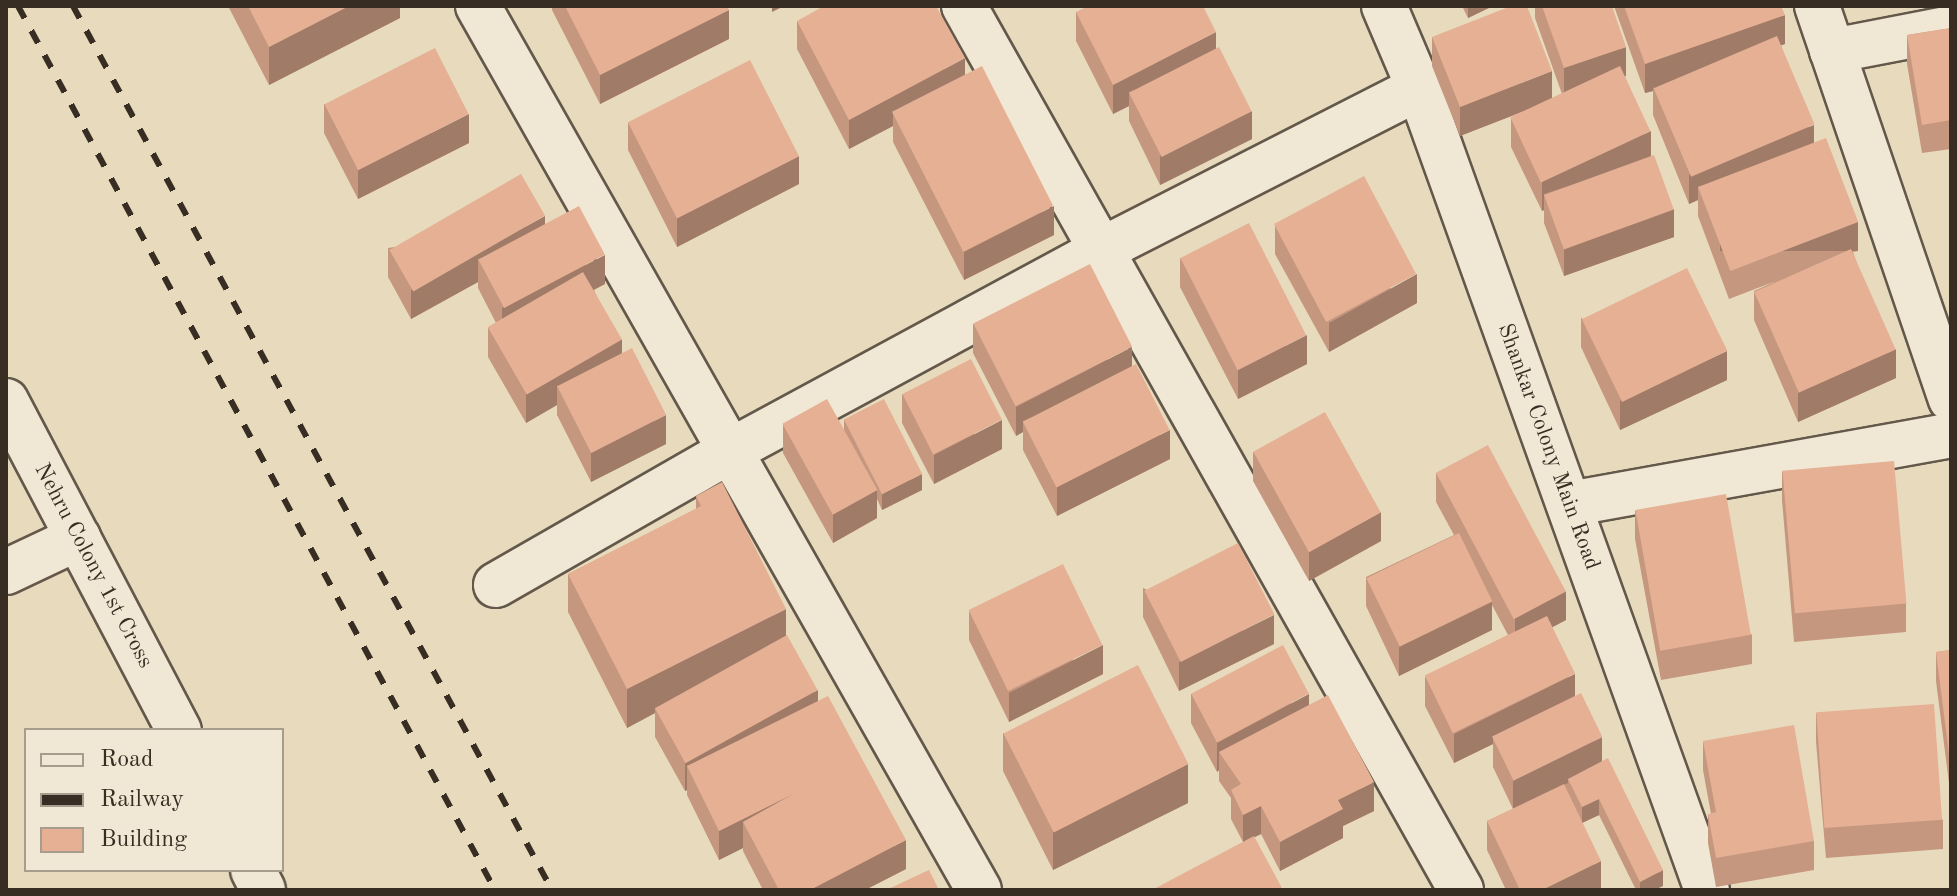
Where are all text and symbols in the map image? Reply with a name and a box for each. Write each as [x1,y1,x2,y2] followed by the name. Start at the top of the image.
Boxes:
[1491,320,1605,574] street label: Shankar Colony Main Road
[28,459,158,673] street label: Nehru Colony 1st Cross
[24,728,284,872] legend
[100,748,153,772] text: Road
[100,788,184,812] text: Railway
[100,828,187,852] text: Building

